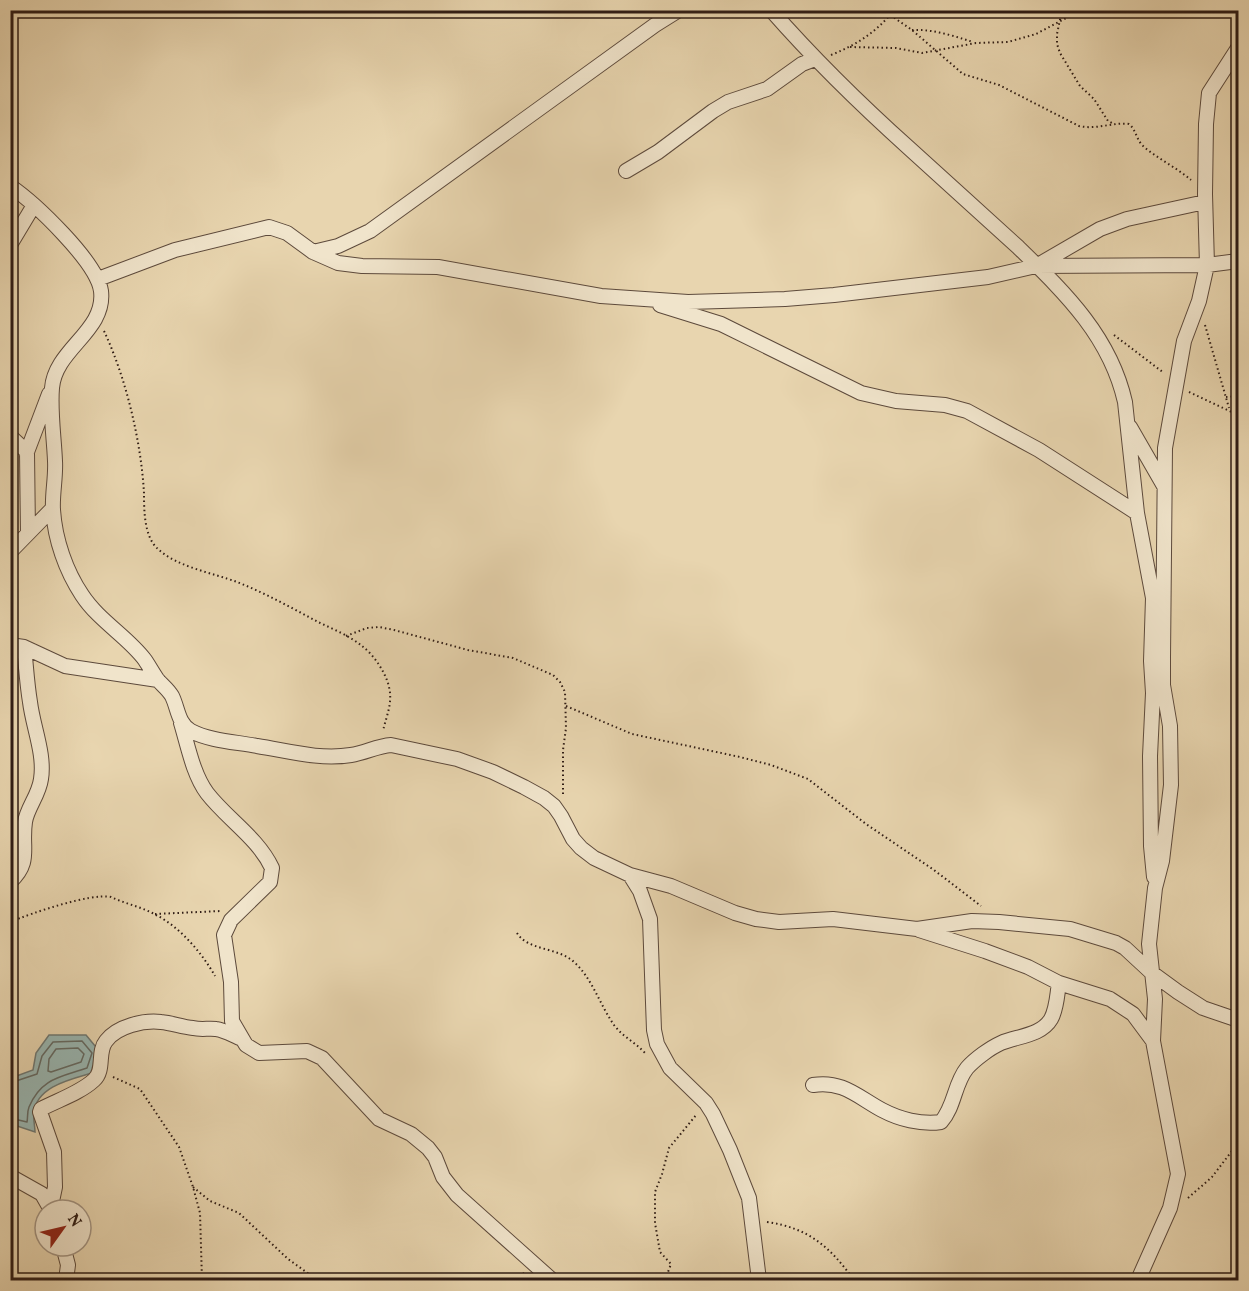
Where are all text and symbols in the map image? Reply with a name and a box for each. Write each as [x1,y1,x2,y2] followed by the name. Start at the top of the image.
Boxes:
[33,1198,93,1258] north arrow
[61,1210,86,1232] text: N

